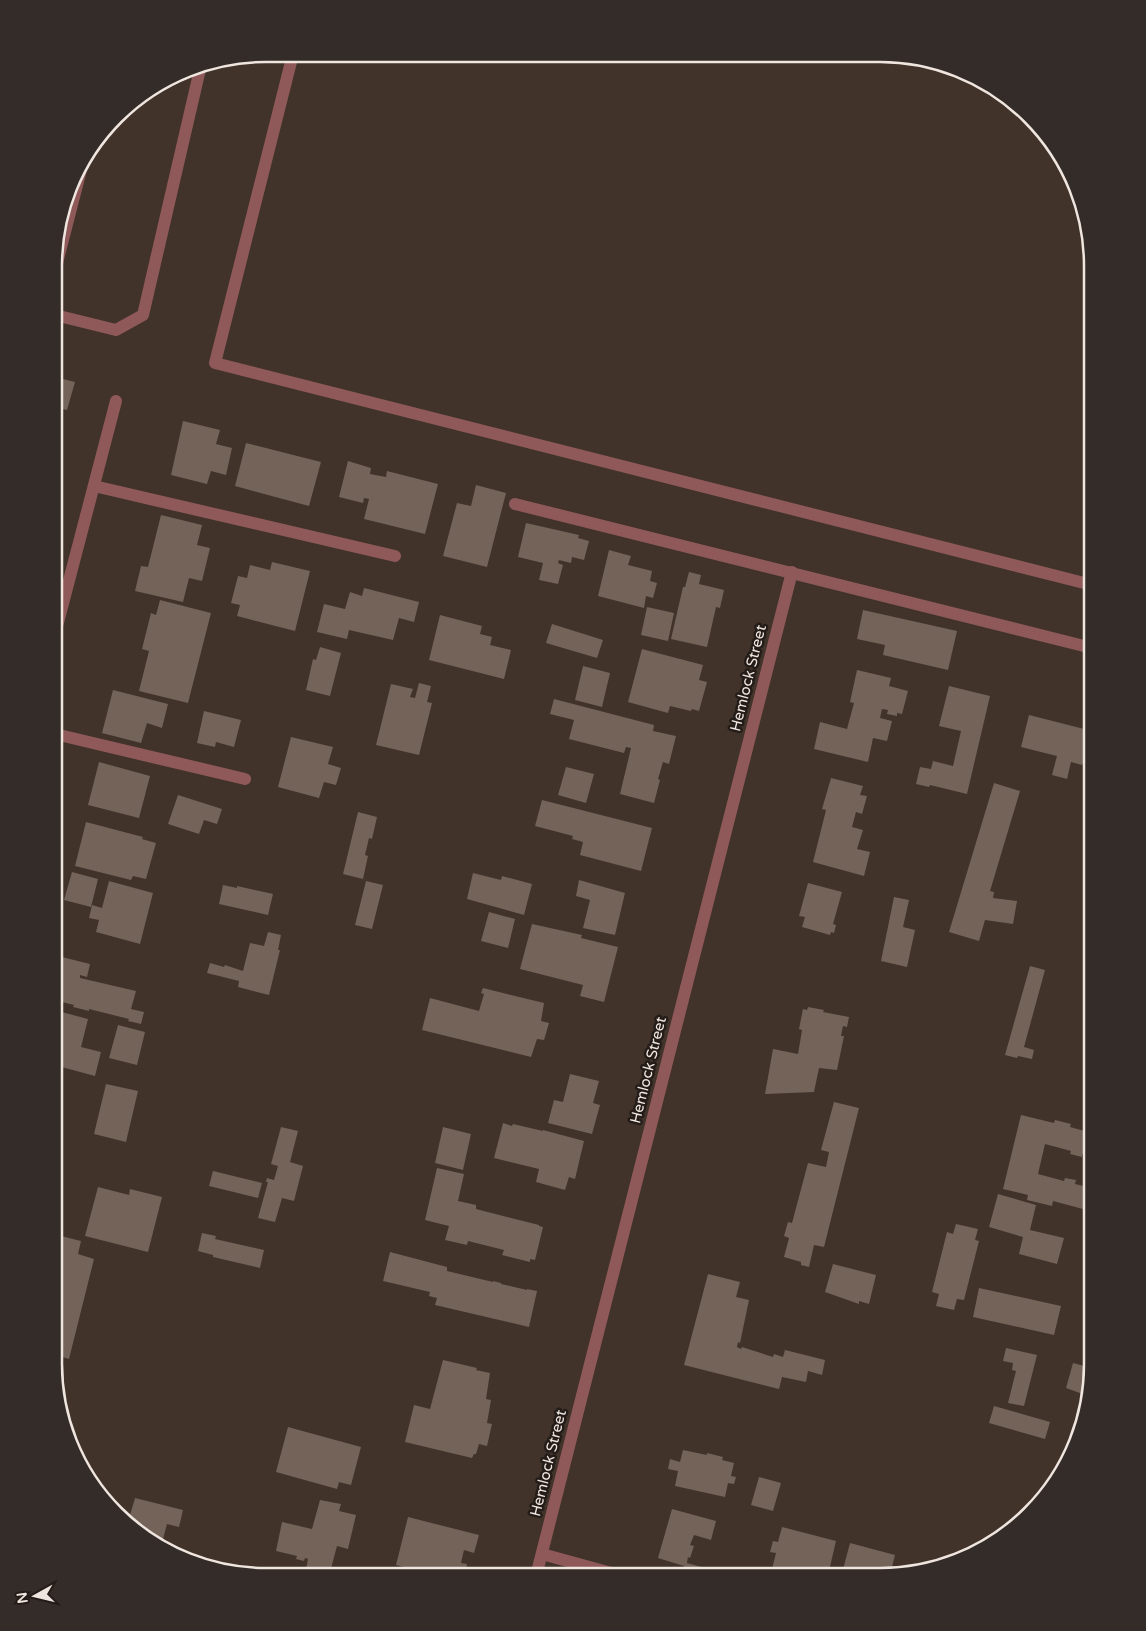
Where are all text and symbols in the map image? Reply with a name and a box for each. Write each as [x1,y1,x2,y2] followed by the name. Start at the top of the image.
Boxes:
[726,623,770,733] street label: Hemlock Street
[626,1015,670,1125] street label: Hemlock Street
[526,1408,570,1518] street label: Hemlock Street
[10,1571,60,1621] north arrow
[13,1591,32,1604] text: N

